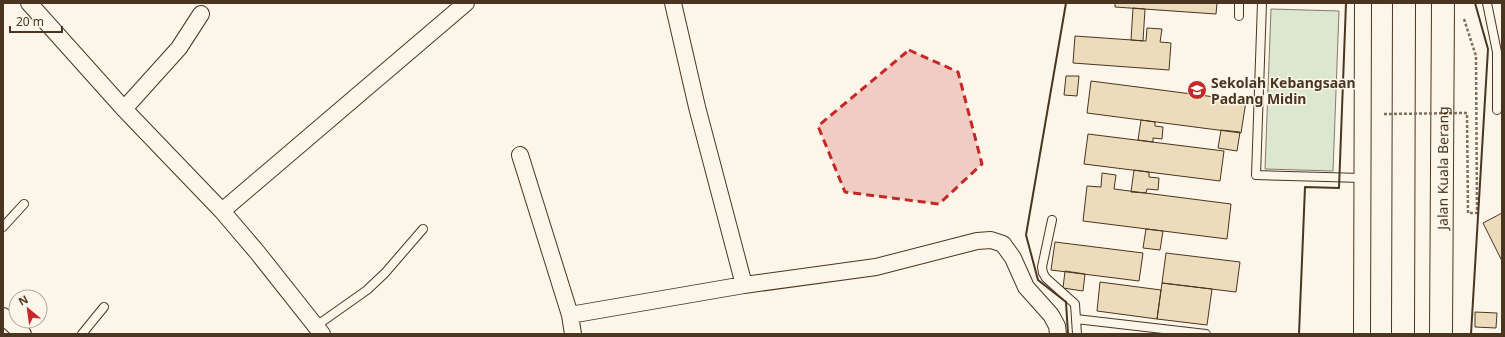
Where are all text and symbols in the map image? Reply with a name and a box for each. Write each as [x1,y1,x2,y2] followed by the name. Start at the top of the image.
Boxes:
[10,8,62,34] scale bar
[16,13,44,30] text: 20 m
[1211,73,1356,108] place label: Sekolah Kebangsaan Padang Midin
[1186,79,1208,101] school or university icon: Sekolah Kebangsaan Padang Midin
[1432,106,1452,232] street label: Jalan Kuala Berang
[8,289,48,329] north arrow
[15,291,30,309] text: N

